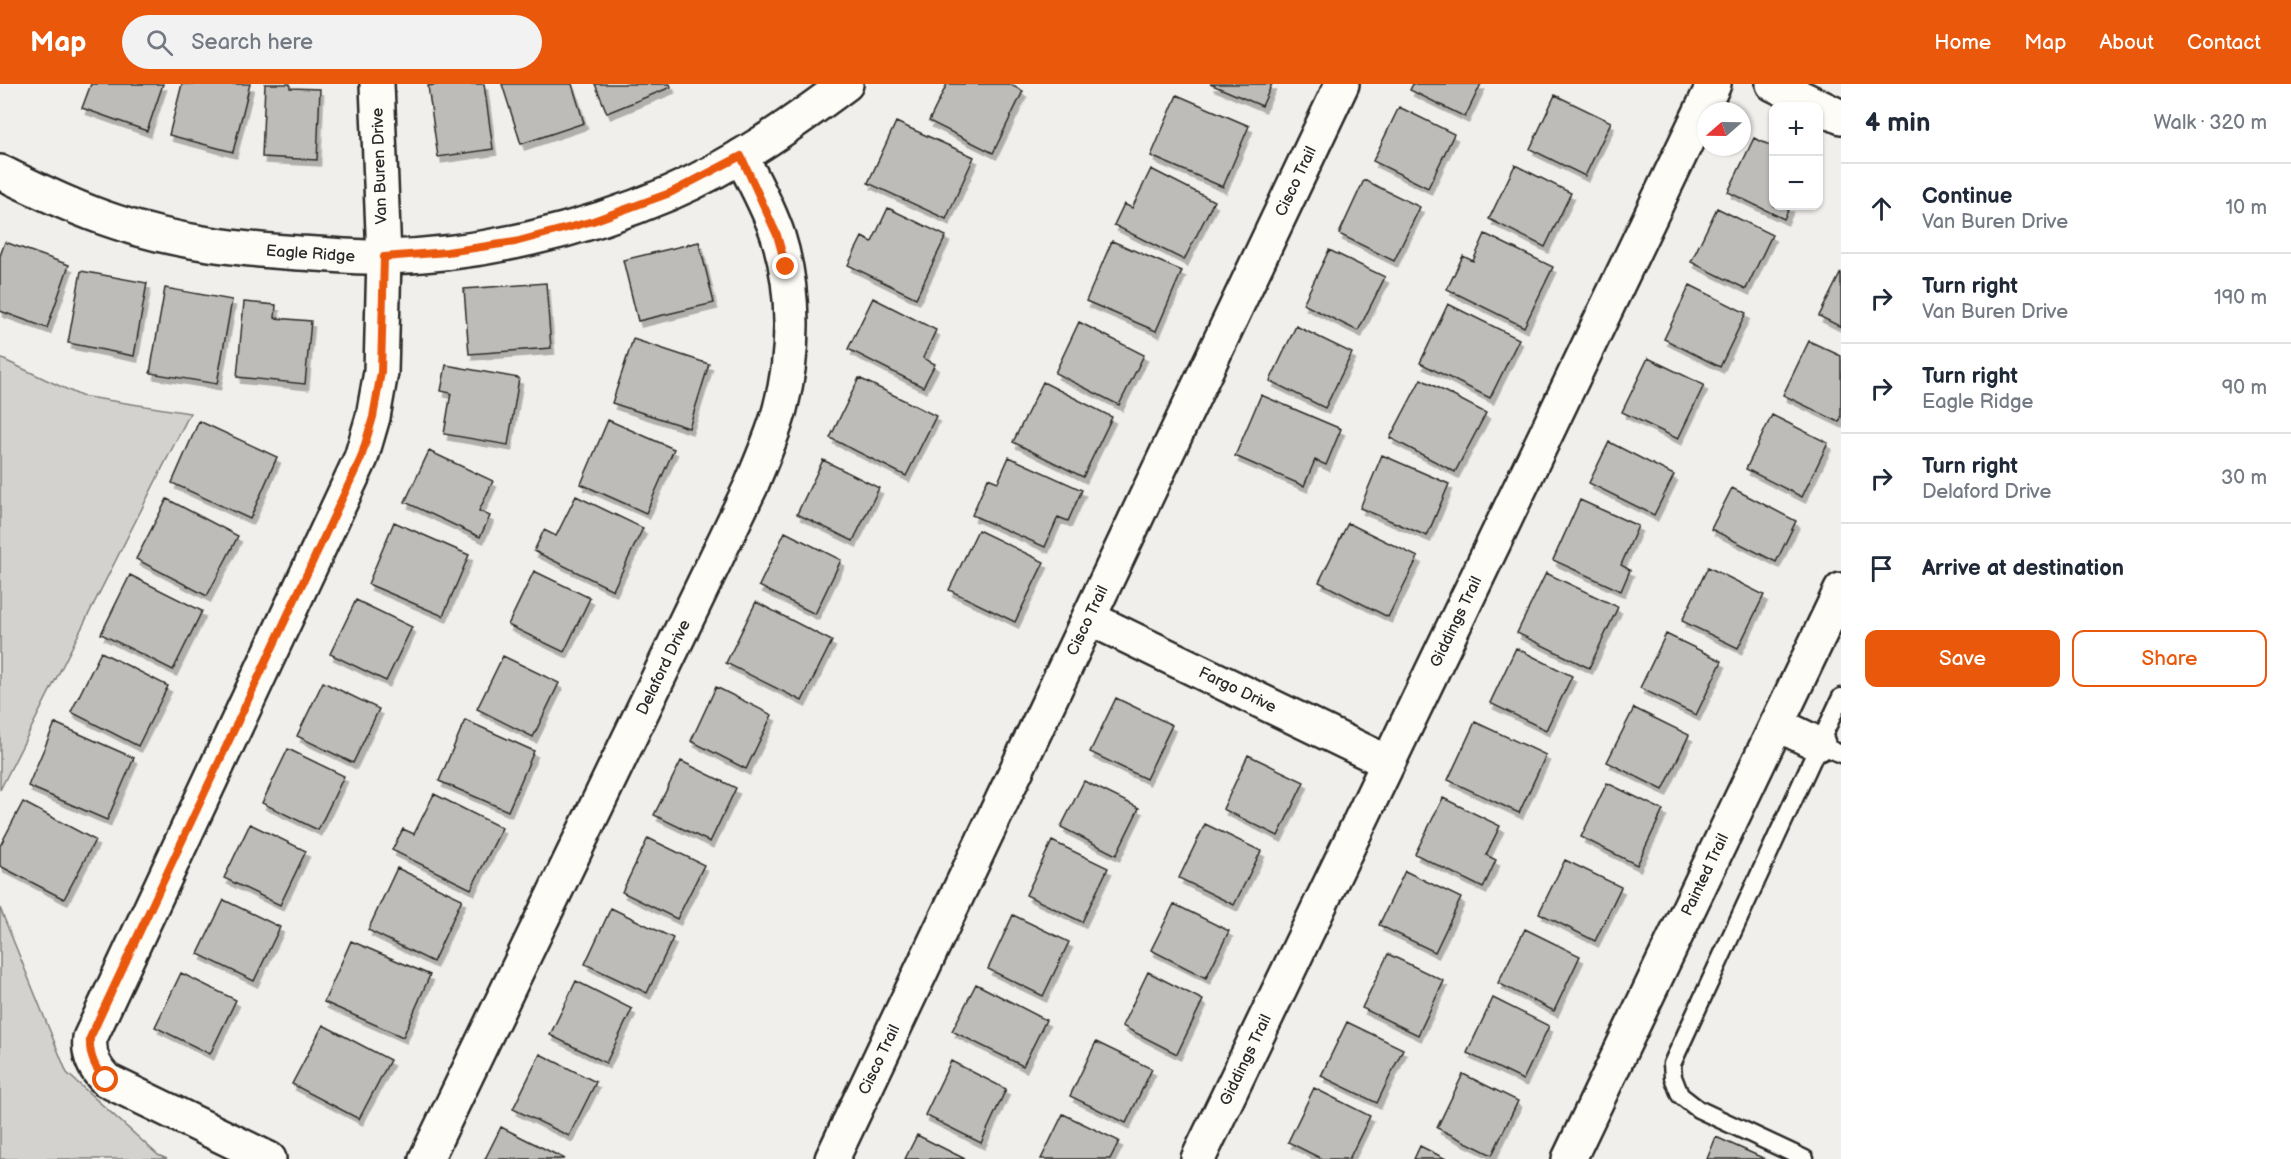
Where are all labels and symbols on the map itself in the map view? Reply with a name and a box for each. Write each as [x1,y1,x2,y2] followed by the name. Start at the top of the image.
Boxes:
[1697,102,1751,156] north arrow
[368,107,392,225] street label: Van Buren Drive
[1271,143,1320,219] street label: Cisco Trail
[265,241,356,266] street label: Eagle Ridge
[772,253,798,279] route end
[1426,573,1486,670] street label: Giddings Trail
[1063,582,1112,659] street label: Cisco Trail
[632,616,695,718] street label: Delaford Drive
[1196,663,1280,717] street label: Fargo Drive
[1677,831,1733,919] street label: Painted Trail
[1216,1011,1275,1108] street label: Giddings Trail
[854,1022,904,1098] street label: Cisco Trail
[92,1066,118,1092] route start

